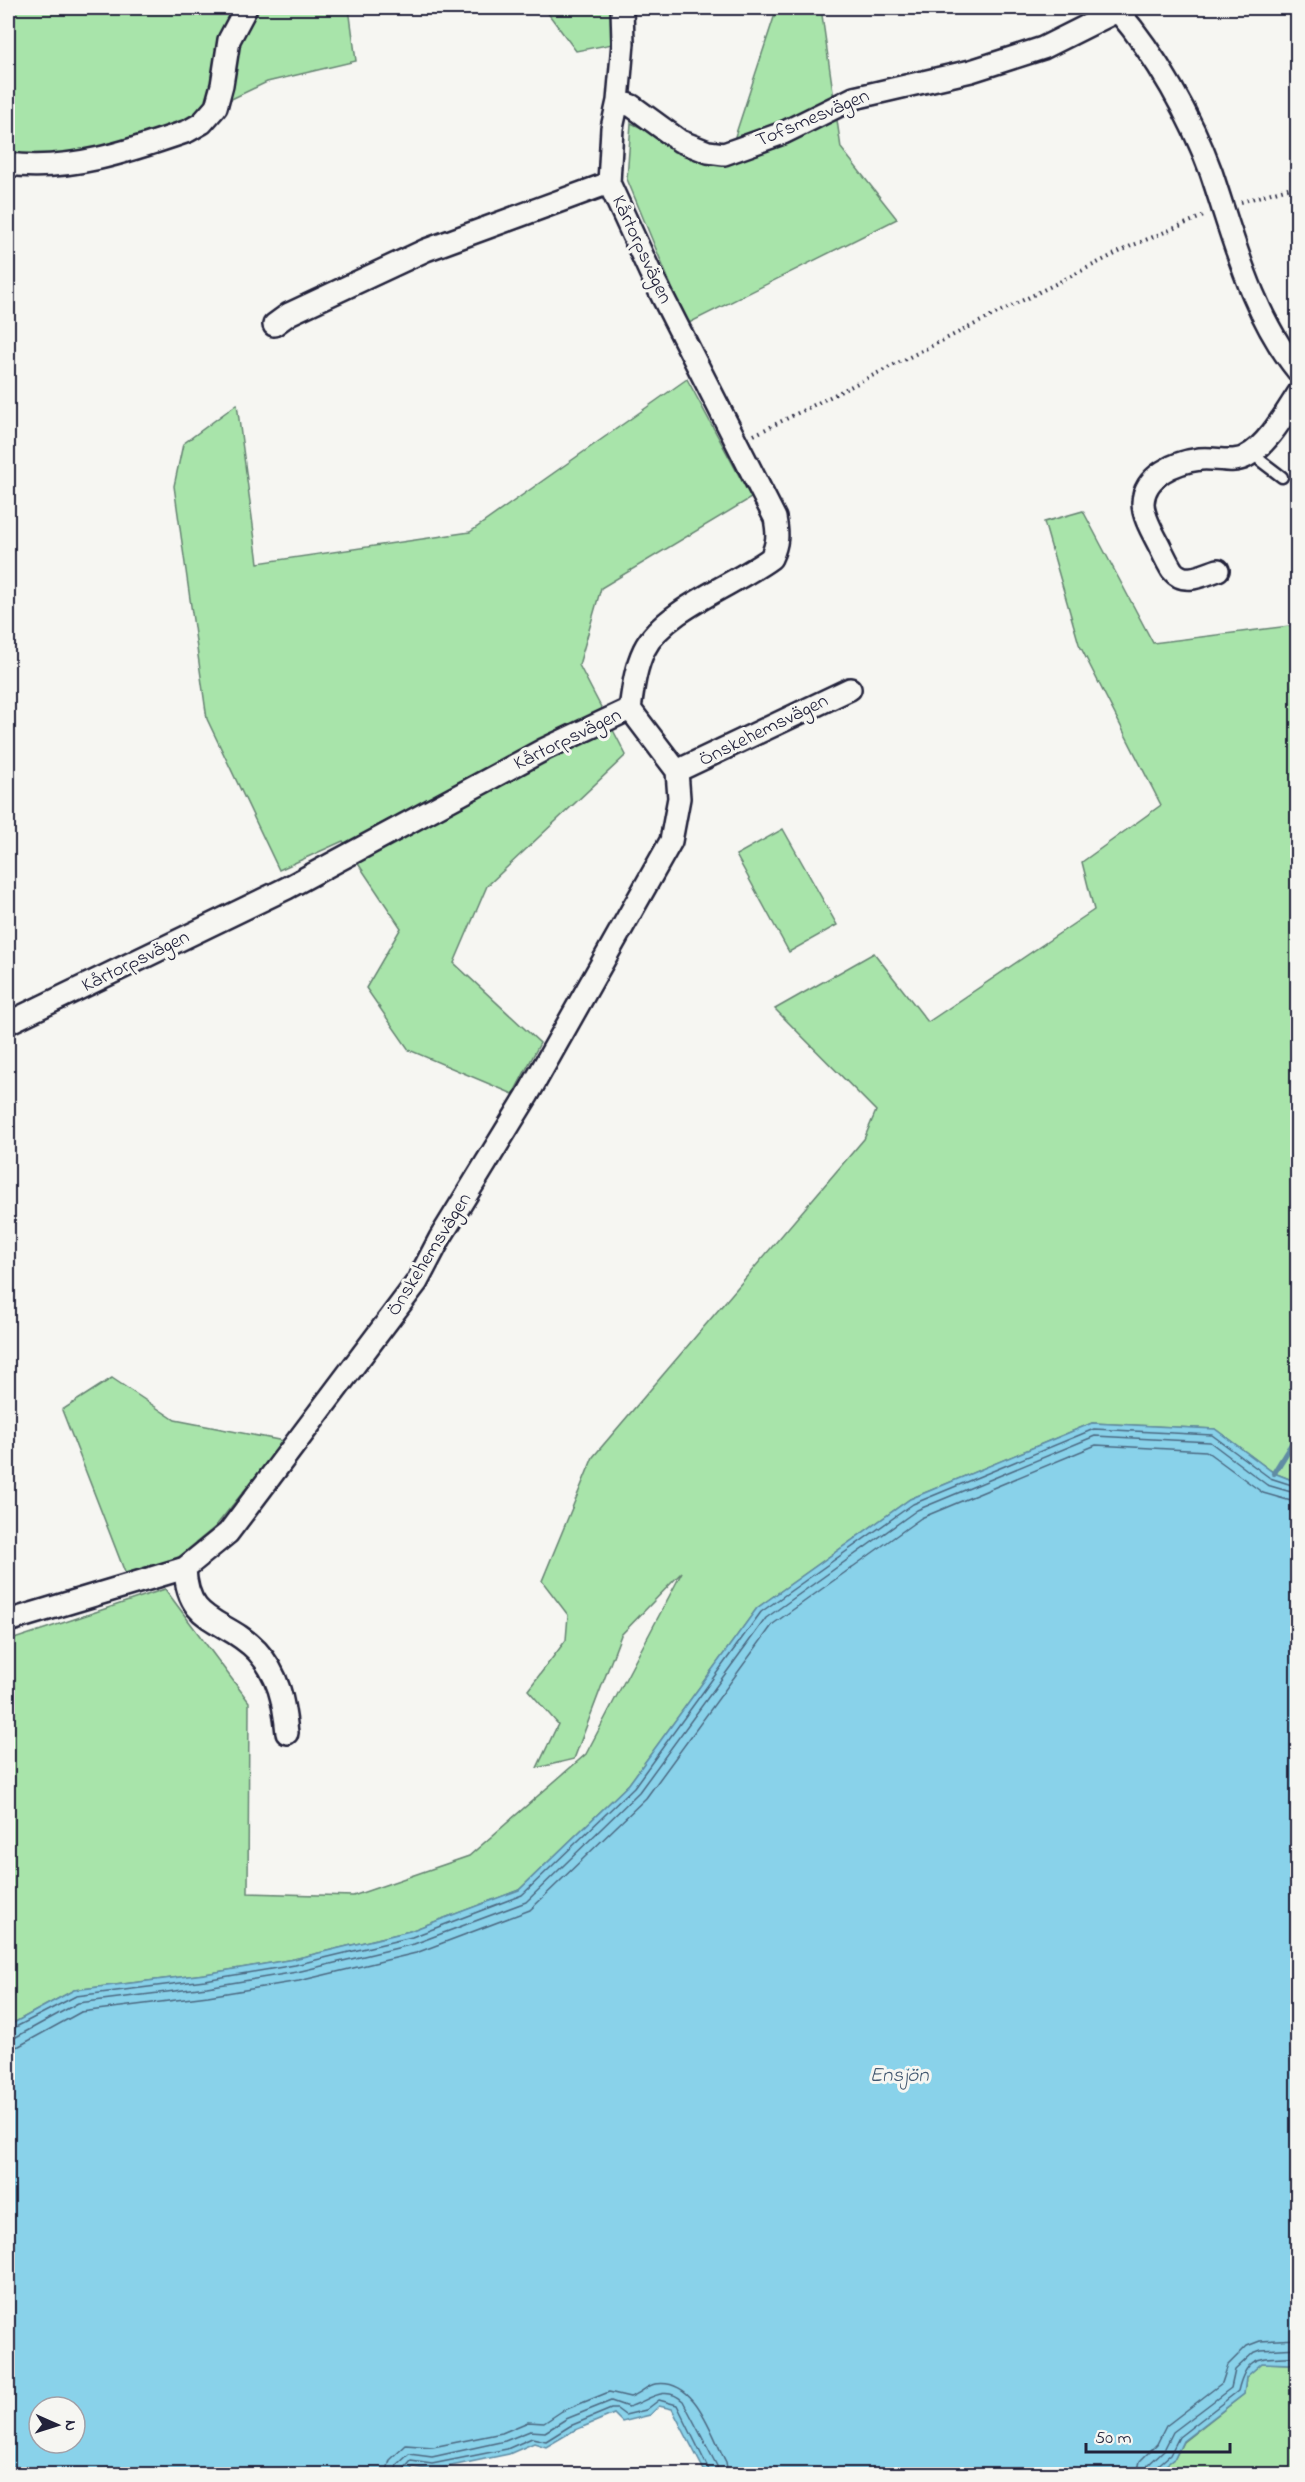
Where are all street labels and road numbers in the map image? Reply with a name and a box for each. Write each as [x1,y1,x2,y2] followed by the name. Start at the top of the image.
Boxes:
[752,82,875,157] street label: Tofsmesvägen
[602,191,679,310] street label: Kårtorpsvägen
[694,687,834,776] street label: Önskehemsvägen
[509,701,627,780] street label: Kårtorpsvägen
[77,923,195,1002] street label: Kårtorpsvägen
[380,1188,481,1323] street label: Önskehemsvägen

